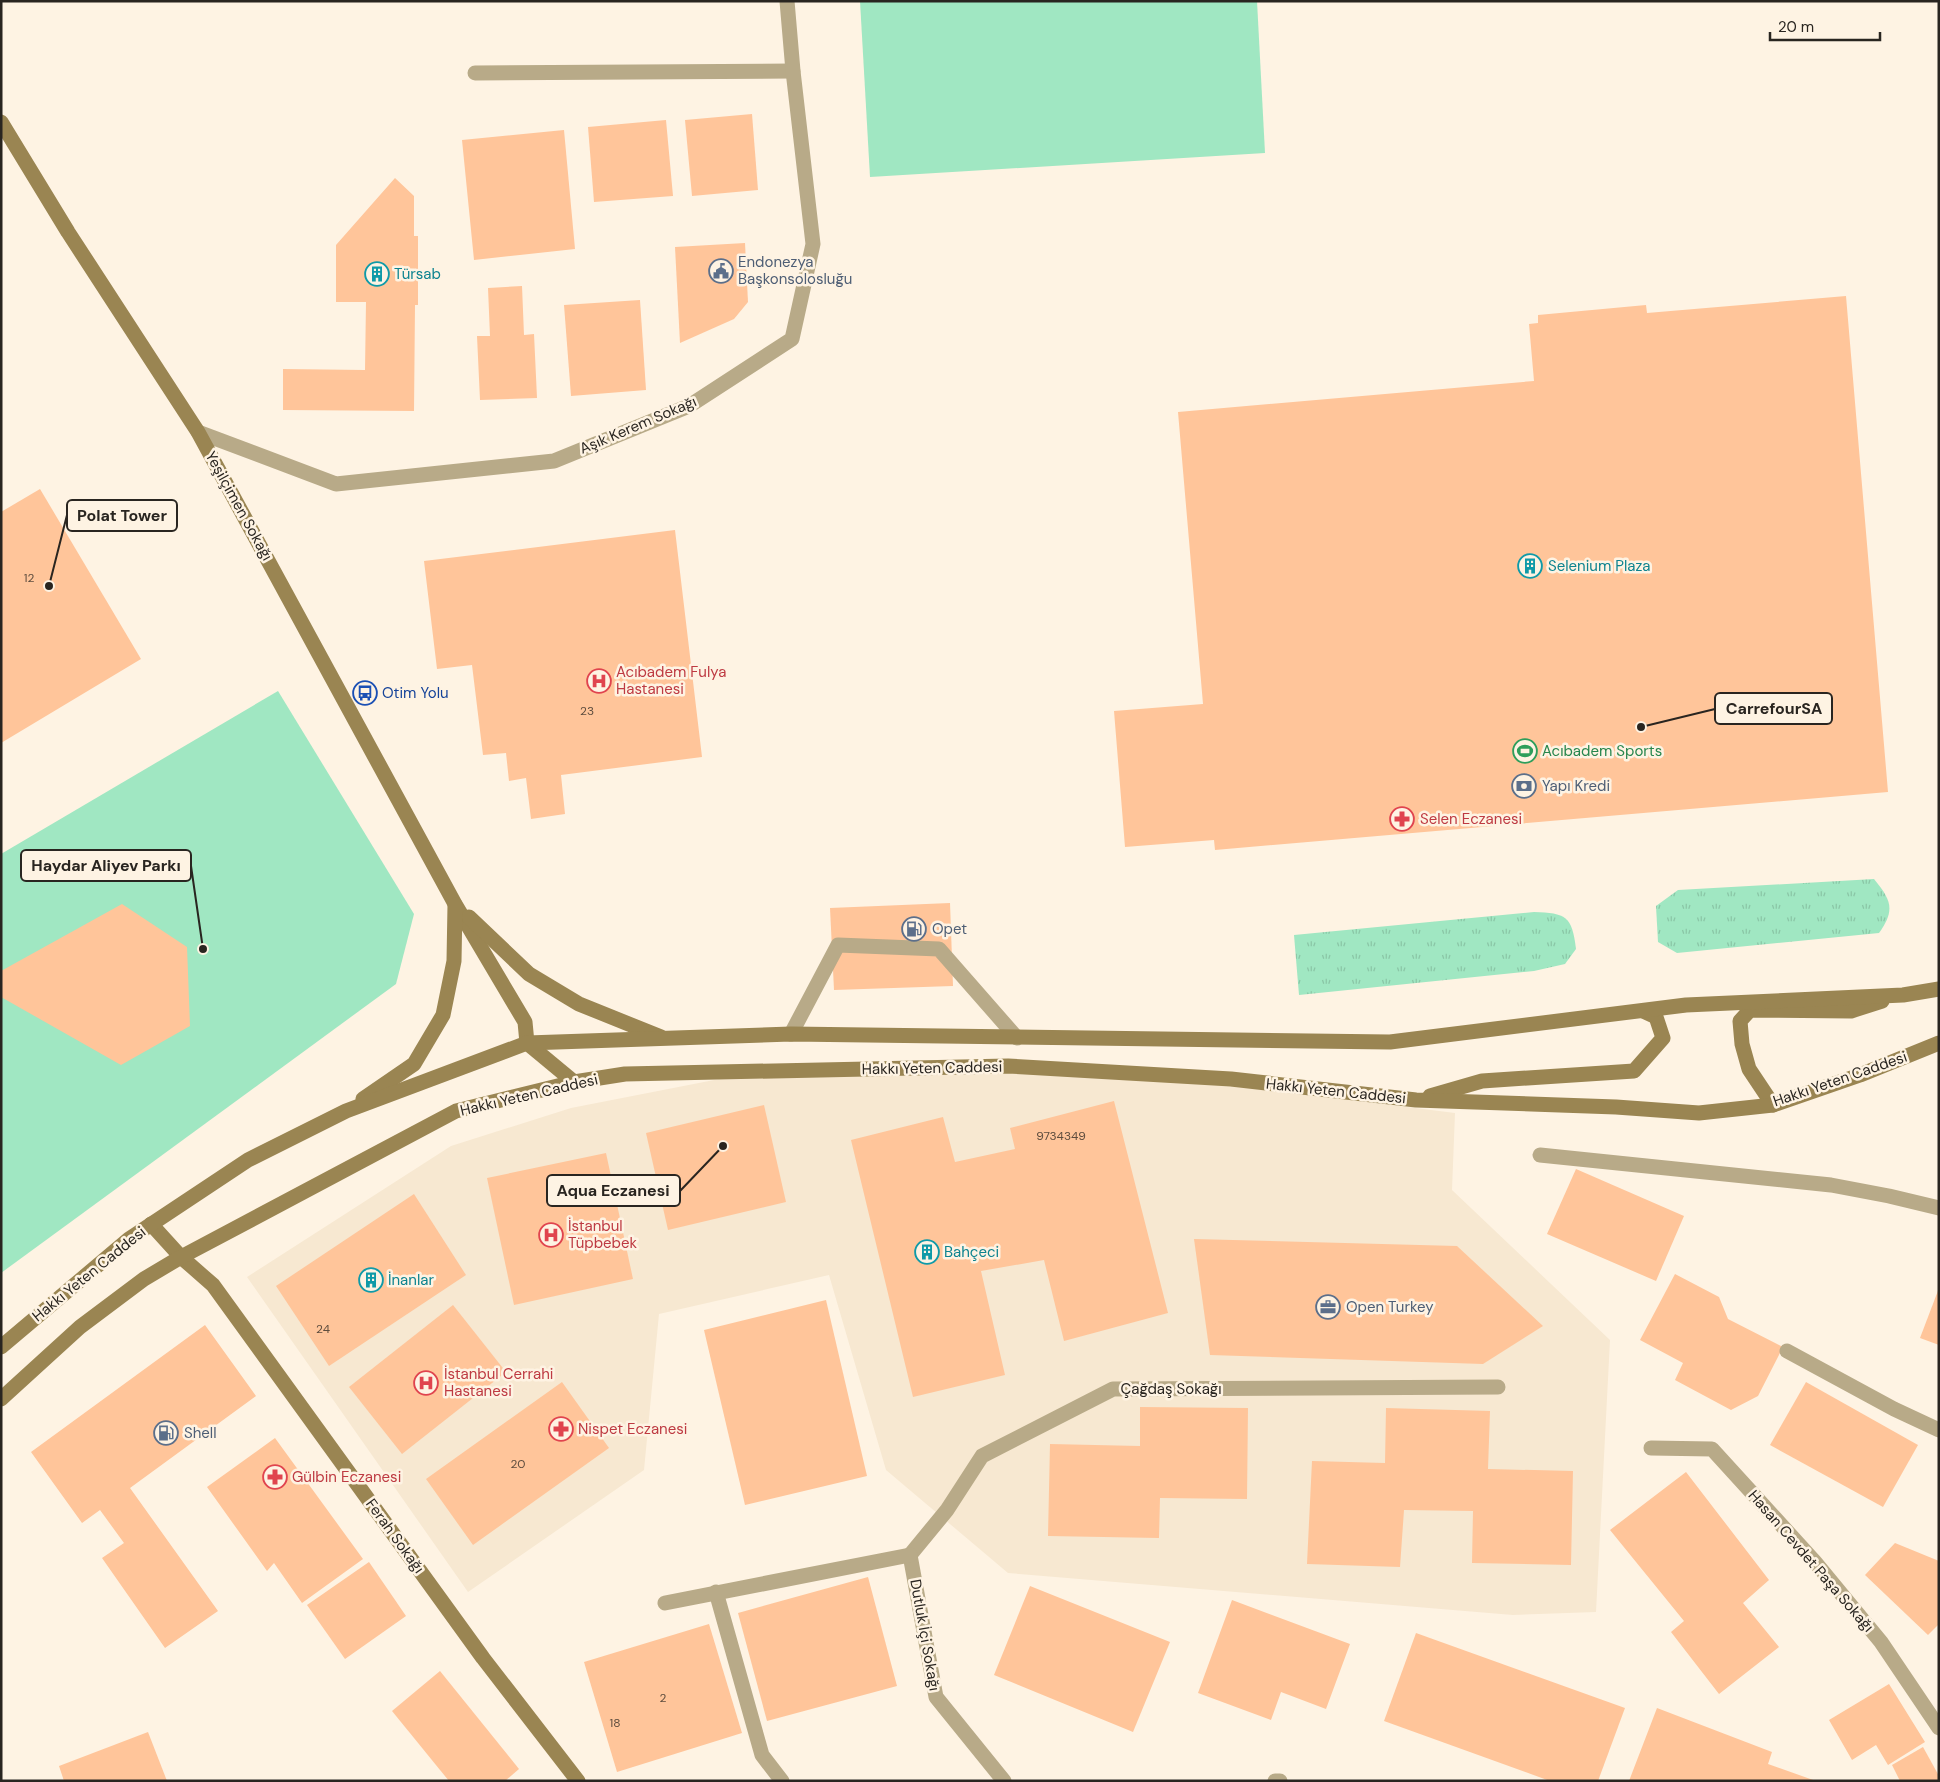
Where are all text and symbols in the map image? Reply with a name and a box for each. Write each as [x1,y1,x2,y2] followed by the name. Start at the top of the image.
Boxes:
[1770,10,1880,42] scale bar
[1778,17,1814,37] text: 20 m
[738,252,852,289] place label: Endonezya Başkonsolosluğu
[708,258,734,284] public building icon: Endonezya Başkonsolosluğu
[364,261,390,287] building icon: Türsab
[394,264,441,284] place label: Türsab
[576,391,700,459] street label: Aşık Kerem Sokağı
[201,448,277,564] street label: Yeşilçimen Sokağı
[67,500,177,531] callout: Polat Tower
[77,505,167,526] text: Polat Tower
[1517,553,1543,579] building icon: Selenium Plaza
[1548,556,1650,576] place label: Selenium Plaza
[24,570,34,586] house number: 12
[616,662,726,699] place label: Acıbadem Fulya Hastanesi
[586,668,612,694] hospital icon: Acıbadem Fulya Hastanesi
[352,680,378,706] bus stop icon: Otim Yolu
[382,683,449,703] place label: Otim Yolu
[1715,693,1832,724] callout: CarrefourSA
[1726,698,1822,719] text: CarrefourSA
[580,703,594,719] house number: 23
[1512,738,1538,764] sports icon: Acıbadem Sports
[1542,741,1662,761] place label: Acıbadem Sports
[1511,773,1537,799] bank icon: Yapı Kredi
[1542,776,1610,796] place label: Yapı Kredi
[1389,806,1415,832] pharmacy icon: Selen Eczanesi
[1420,809,1522,829] place label: Selen Eczanesi
[21,850,191,881] callout: Haydar Aliyev Parkı
[31,855,181,876] text: Haydar Aliyev Parkı
[901,916,927,942] fuel station icon: Opet
[932,919,967,939] place label: Opet
[1770,1047,1910,1111] street label: Hakkı Yeten Caddesi
[862,1057,1002,1079] street label: Hakkı Yeten Caddesi
[458,1069,600,1121] street label: Hakkı Yeten Caddesi
[1265,1074,1407,1108] street label: Hakkı Yeten Caddesi
[1036,1128,1086,1144] house number: 9734349
[547,1175,680,1206] callout: Aqua Eczanesi
[556,1180,670,1201] text: Aqua Eczanesi
[568,1216,637,1253] place label: İstanbul Tüpbebek
[28,1222,150,1326] street label: Hakkı Yeten Caddesi
[538,1222,564,1248] hospital icon: İstanbul Tüpbebek
[914,1239,940,1265] building icon: Bahçeci
[944,1242,999,1262] place label: Bahçeci
[358,1267,384,1293] building icon: İnanlar
[388,1270,434,1290] place label: İnanlar
[1315,1294,1341,1320] office icon: Open Turkey
[1346,1297,1434,1317] place label: Open Turkey
[316,1321,330,1337] house number: 24
[444,1364,553,1401] place label: İstanbul Cerrahi Hastanesi
[413,1370,439,1396] hospital icon: İstanbul Cerrahi Hastanesi
[1120,1379,1222,1399] street label: Çağdaş Sokağı
[548,1416,574,1442] pharmacy icon: Nispet Eczanesi
[578,1419,687,1439] place label: Nispet Eczanesi
[153,1420,179,1446] fuel station icon: Shell
[184,1423,217,1443] place label: Shell
[510,1456,526,1472] house number: 20
[262,1464,288,1490] pharmacy icon: Gülbin Eczanesi
[292,1467,401,1487] place label: Gülbin Eczanesi
[1744,1486,1878,1636] street label: Hasan Cevdet Paşa Sokağı
[361,1495,429,1577] street label: Ferah Sokağı
[905,1578,945,1692] street label: Dutluk İçi Sokağı
[660,1690,667,1706] house number: 2
[609,1715,621,1731] house number: 18

